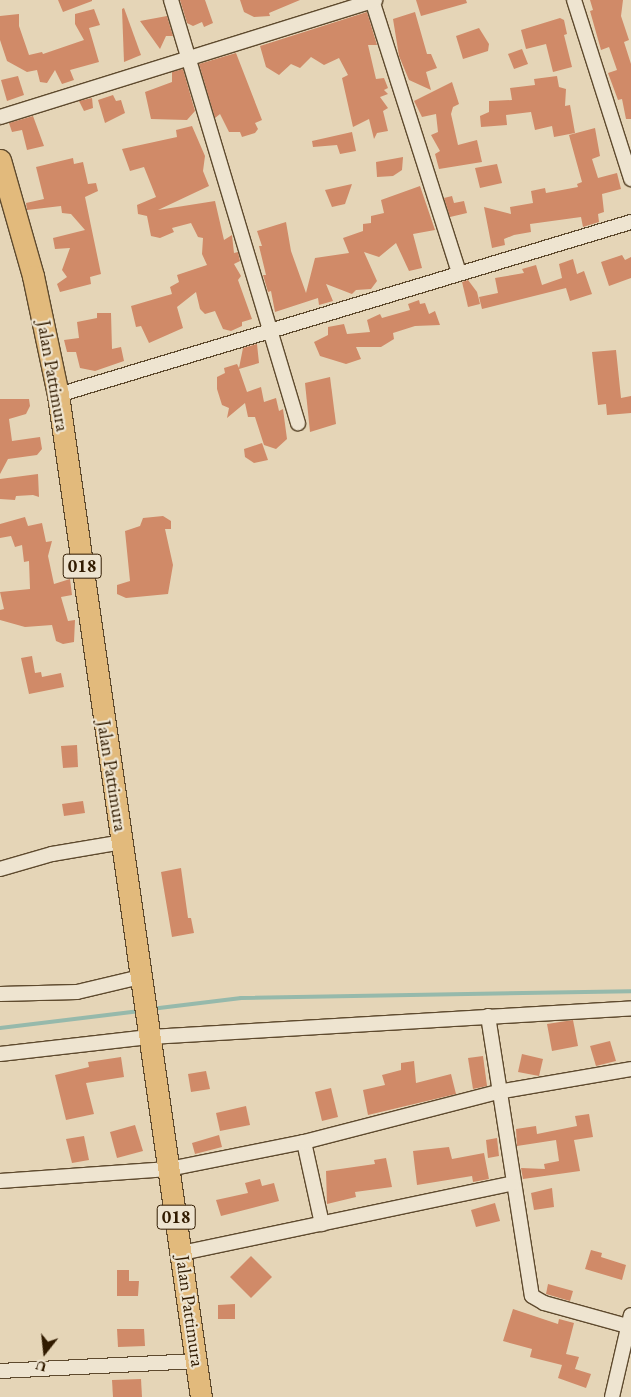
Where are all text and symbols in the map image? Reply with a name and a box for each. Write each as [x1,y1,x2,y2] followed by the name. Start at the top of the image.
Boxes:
[32,319,74,433] street label: Jalan Pattimura
[62,550,102,582] road number: 018
[92,719,132,833] street label: Jalan Pattimura
[156,1202,196,1232] road number: 018
[171,1254,209,1368] street label: Jalan Pattimura
[20,1327,70,1377] north arrow
[33,1356,48,1377] text: U

